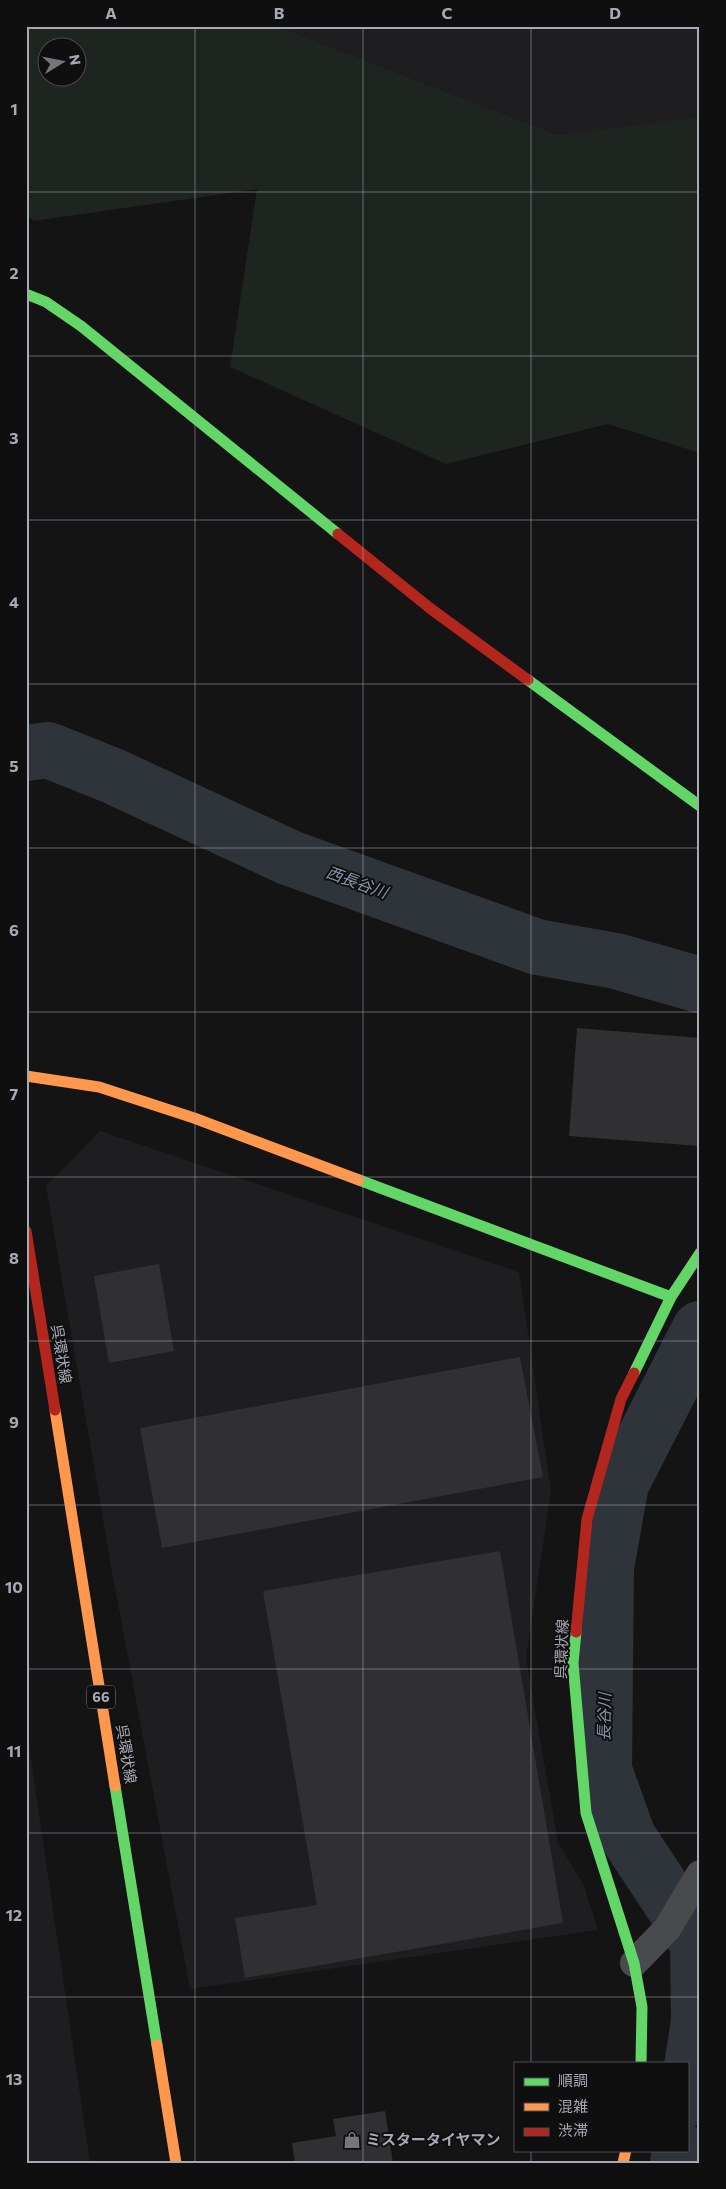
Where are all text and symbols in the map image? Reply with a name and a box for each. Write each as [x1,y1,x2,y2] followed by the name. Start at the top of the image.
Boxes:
[105,3,117,22] text: A
[274,3,285,22] text: B
[442,3,453,22] text: C
[609,3,621,22] text: D
[38,38,88,88] north arrow
[66,53,85,66] text: N
[10,99,18,118] text: 1
[9,263,19,282] text: 2
[9,428,19,447] text: 3
[9,592,19,611] text: 4
[9,756,19,775] text: 5
[324,862,392,902] water label: 西長谷川
[9,920,19,939] text: 6
[10,1084,19,1103] text: 7
[9,1248,19,1267] text: 8
[48,1323,76,1385] street label: 呉環状線
[9,1412,19,1431] text: 9
[5,1577,23,1596] text: 10
[551,1619,571,1679] street label: 呉環状線
[87,1685,115,1708] road number: 66
[594,1691,613,1741] water label: 長谷川
[113,1723,141,1785] street label: 呉環状線
[7,1741,21,1760] text: 11
[6,1905,22,1924] text: 12
[514,2062,688,2152] legend
[6,2069,22,2088] text: 13
[558,2071,588,2089] text: 順調
[558,2097,588,2115] text: 混雑
[558,2121,588,2139] text: 渋滞
[342,2130,362,2150] shop icon: ミスタータイヤマン
[366,2130,501,2148] place label: ミスタータイヤマン

